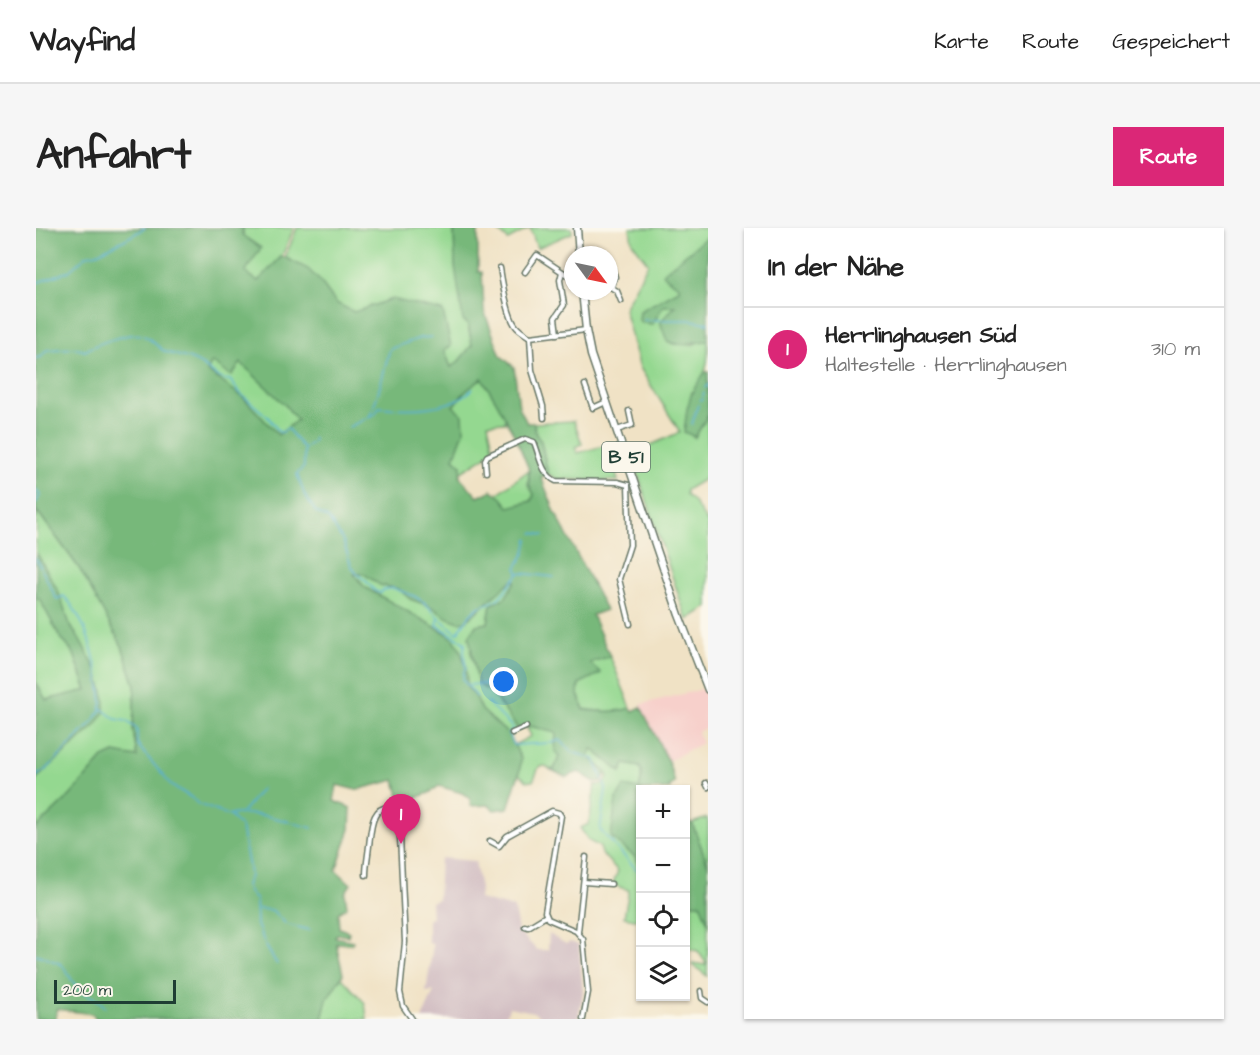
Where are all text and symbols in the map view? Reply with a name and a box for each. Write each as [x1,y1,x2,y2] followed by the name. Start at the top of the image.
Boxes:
[30,22,135,61] text: Wayfind
[934,27,989,56] text: Karte
[1022,27,1079,56] text: Route
[1112,27,1230,56] text: Gespeichert
[36,127,191,185] text: Anfahrt
[1113,127,1224,186] button: Route
[564,246,618,300] north arrow
[768,249,904,285] text: In der Nähe
[825,320,1016,351] text: Herrlinghausen Süd
[786,335,789,363] text: 1
[1151,335,1200,363] text: 310 m
[825,351,1067,379] text: Haltestelle · Herrlinghausen
[602,442,650,472] road number: B 51
[489,667,518,696] your location
[636,785,690,1001] map controls
[636,785,690,839] button: +
[382,794,421,844] pin: 1
[636,839,690,893] button: −
[636,893,690,947] button: locate
[636,947,690,1001] button: layers
[54,977,176,1004] scale bar
[63,979,111,1001] text: 200 m

